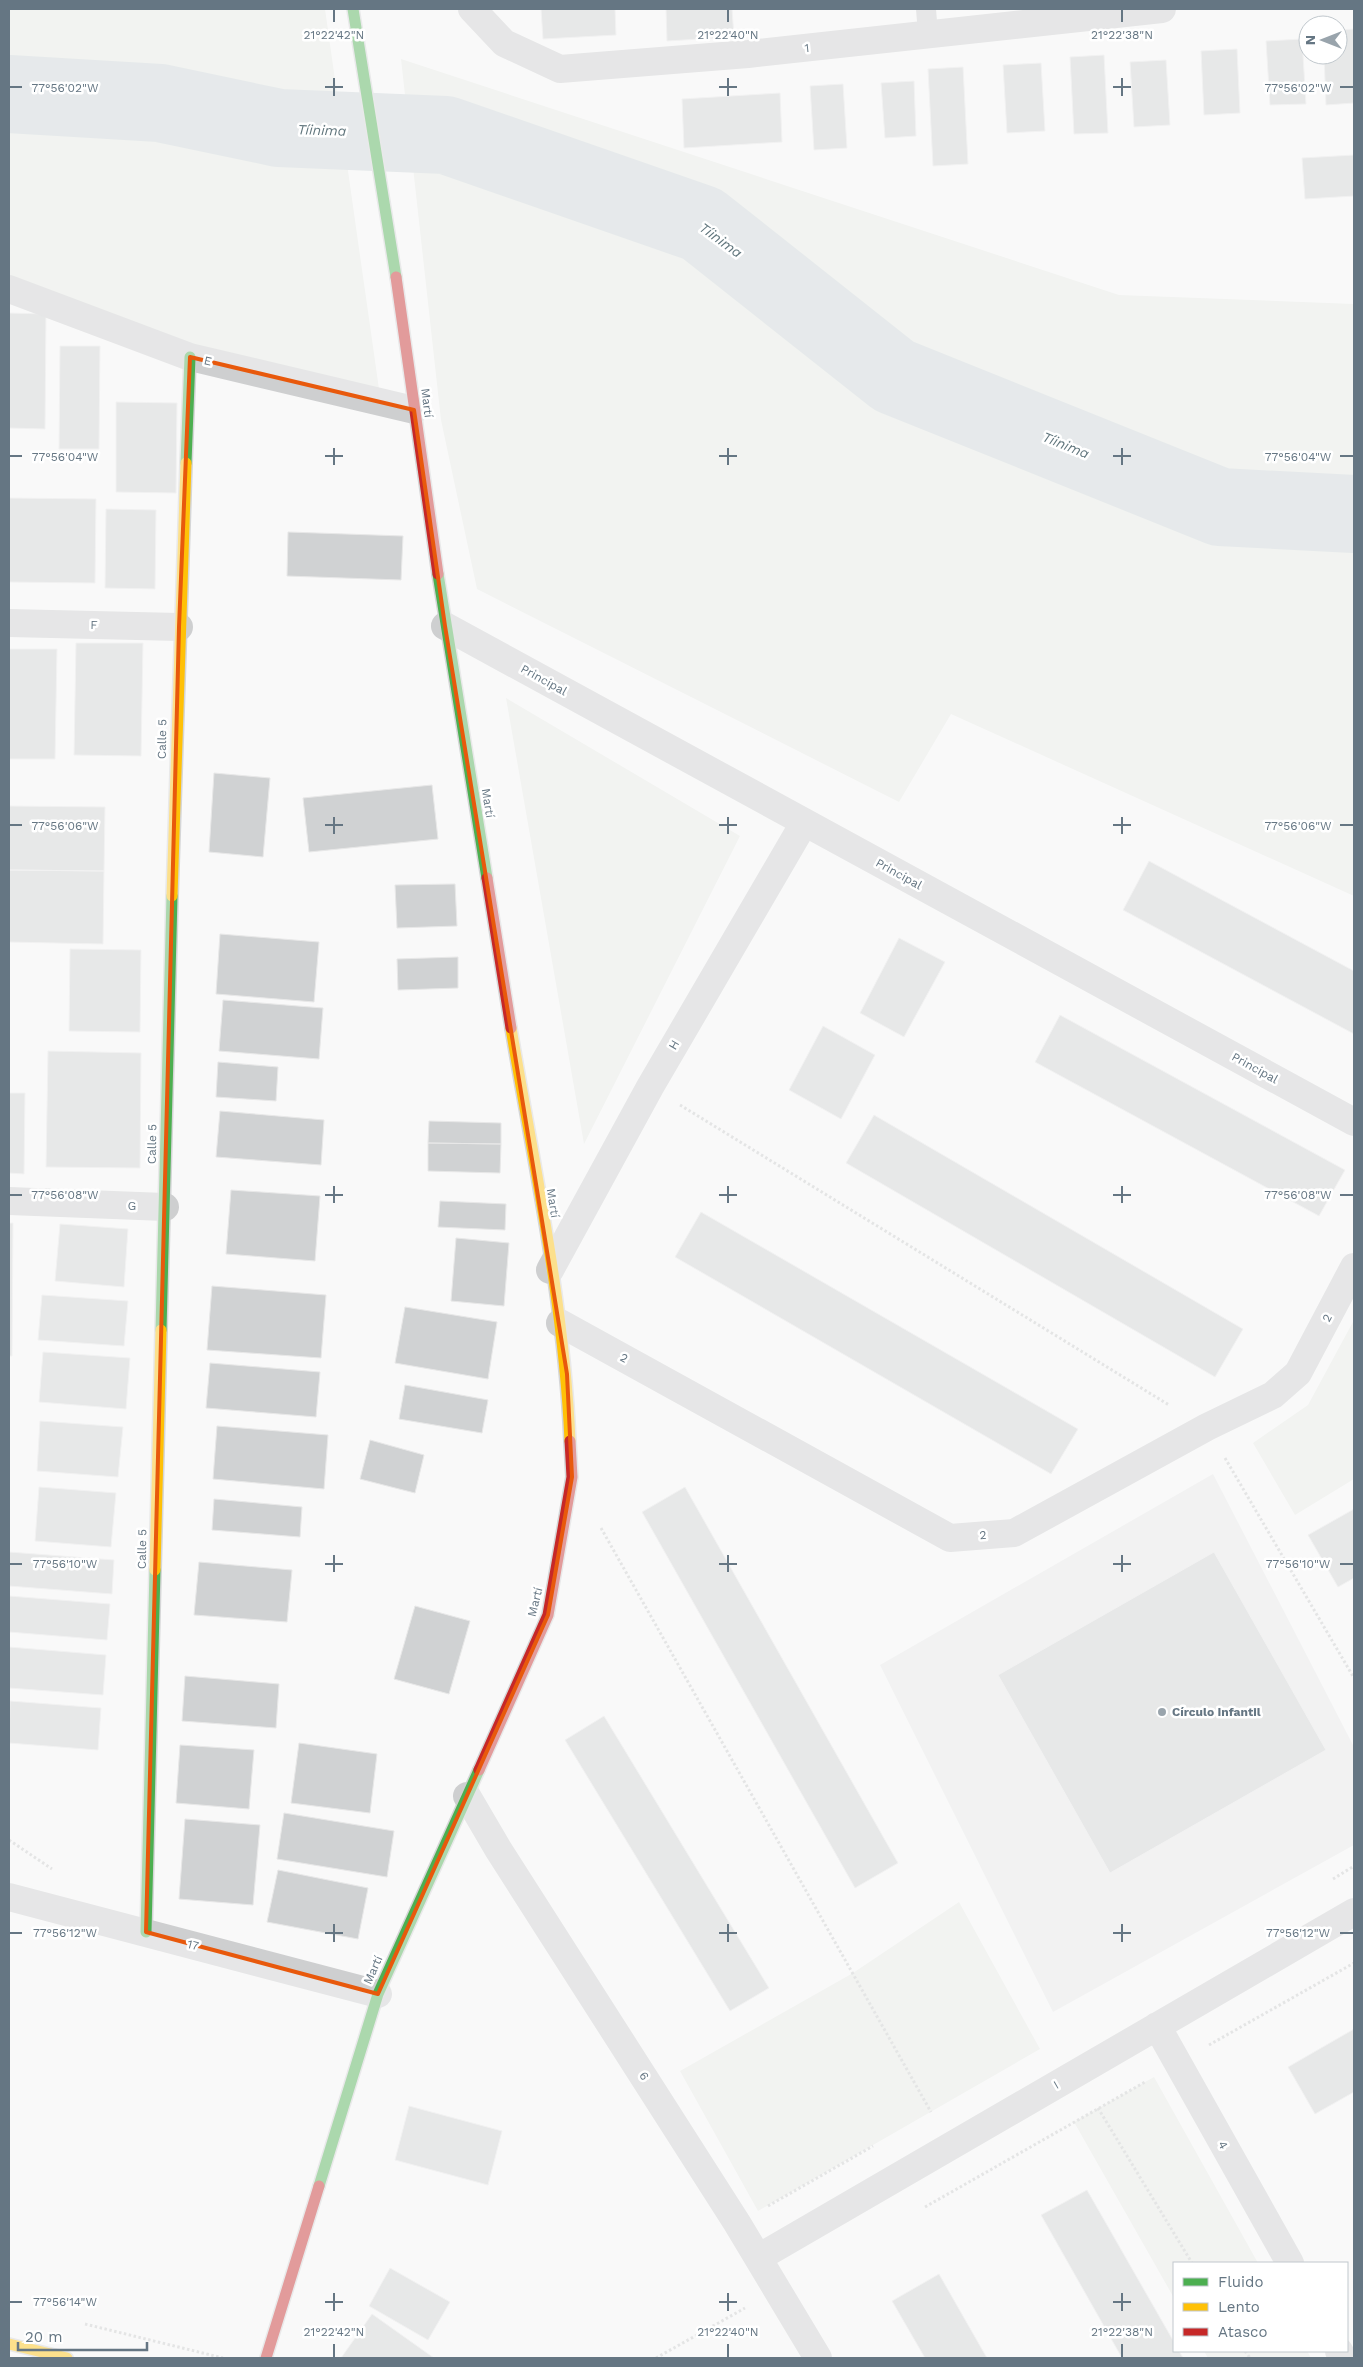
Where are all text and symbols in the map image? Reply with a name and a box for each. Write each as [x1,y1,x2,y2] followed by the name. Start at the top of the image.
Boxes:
[1298,15,1348,65] north arrow
[304,28,364,42] text: 21°22'42"N
[697,28,759,42] text: 21°22'40"N
[1091,28,1153,42] text: 21°22'38"N
[1302,35,1318,45] text: N
[804,41,810,55] street label: 1
[32,81,99,95] text: 77°56'02"W
[1265,81,1332,95] text: 77°56'02"W
[297,121,347,139] water label: Tíinima
[697,219,746,261] water label: Tíinima
[203,353,214,369] street label: E
[418,387,436,419] street label: Martí
[1040,428,1092,462] water label: Tíinima
[32,450,99,464] text: 77°56'04"W
[1265,450,1332,464] text: 77°56'04"W
[90,618,98,632] street label: F
[518,662,570,699] street label: Principal
[155,719,169,759] street label: Calle 5
[479,787,497,819] street label: Martí
[31,819,99,833] text: 77°56'06"W
[1264,819,1332,833] text: 77°56'06"W
[873,856,925,893] street label: Principal
[666,1038,682,1052] street label: H
[1229,1050,1281,1087] street label: Principal
[145,1124,159,1164] street label: Calle 5
[544,1187,562,1219] street label: Martí
[31,1188,99,1202] text: 77°56'08"W
[1264,1188,1332,1202] text: 77°56'08"W
[127,1199,137,1213] street label: G
[1319,1312,1335,1324] street label: 2
[618,1350,630,1366] street label: 2
[979,1528,987,1542] street label: 2
[135,1529,149,1569] street label: Calle 5
[33,1557,98,1571] text: 77°56'10"W
[1266,1557,1331,1571] text: 77°56'10"W
[525,1586,545,1618] street label: Martí
[1172,1705,1261,1719] place label: Círculo Infantil
[1156,1706,1168,1718] marker: Círculo Infantil
[33,1926,98,1940] text: 77°56'12"W
[1266,1926,1331,1940] text: 77°56'12"W
[186,1937,201,1953] street label: 17
[361,1954,385,1986] street label: Martí
[636,2069,652,2083] street label: 6
[1051,2078,1061,2092] street label: I
[1215,2138,1231,2152] street label: 4
[1173,2262,1348,2352] legend
[1218,2273,1263,2291] text: Fluido
[33,2295,97,2309] text: 77°56'14"W
[1218,2298,1260,2316] text: Lento
[18,2320,146,2352] scale bar
[1218,2323,1267,2341] text: Atasco
[304,2325,364,2339] text: 21°22'42"N
[697,2325,759,2339] text: 21°22'40"N
[1091,2325,1153,2339] text: 21°22'38"N
[25,2328,63,2346] text: 20 m

